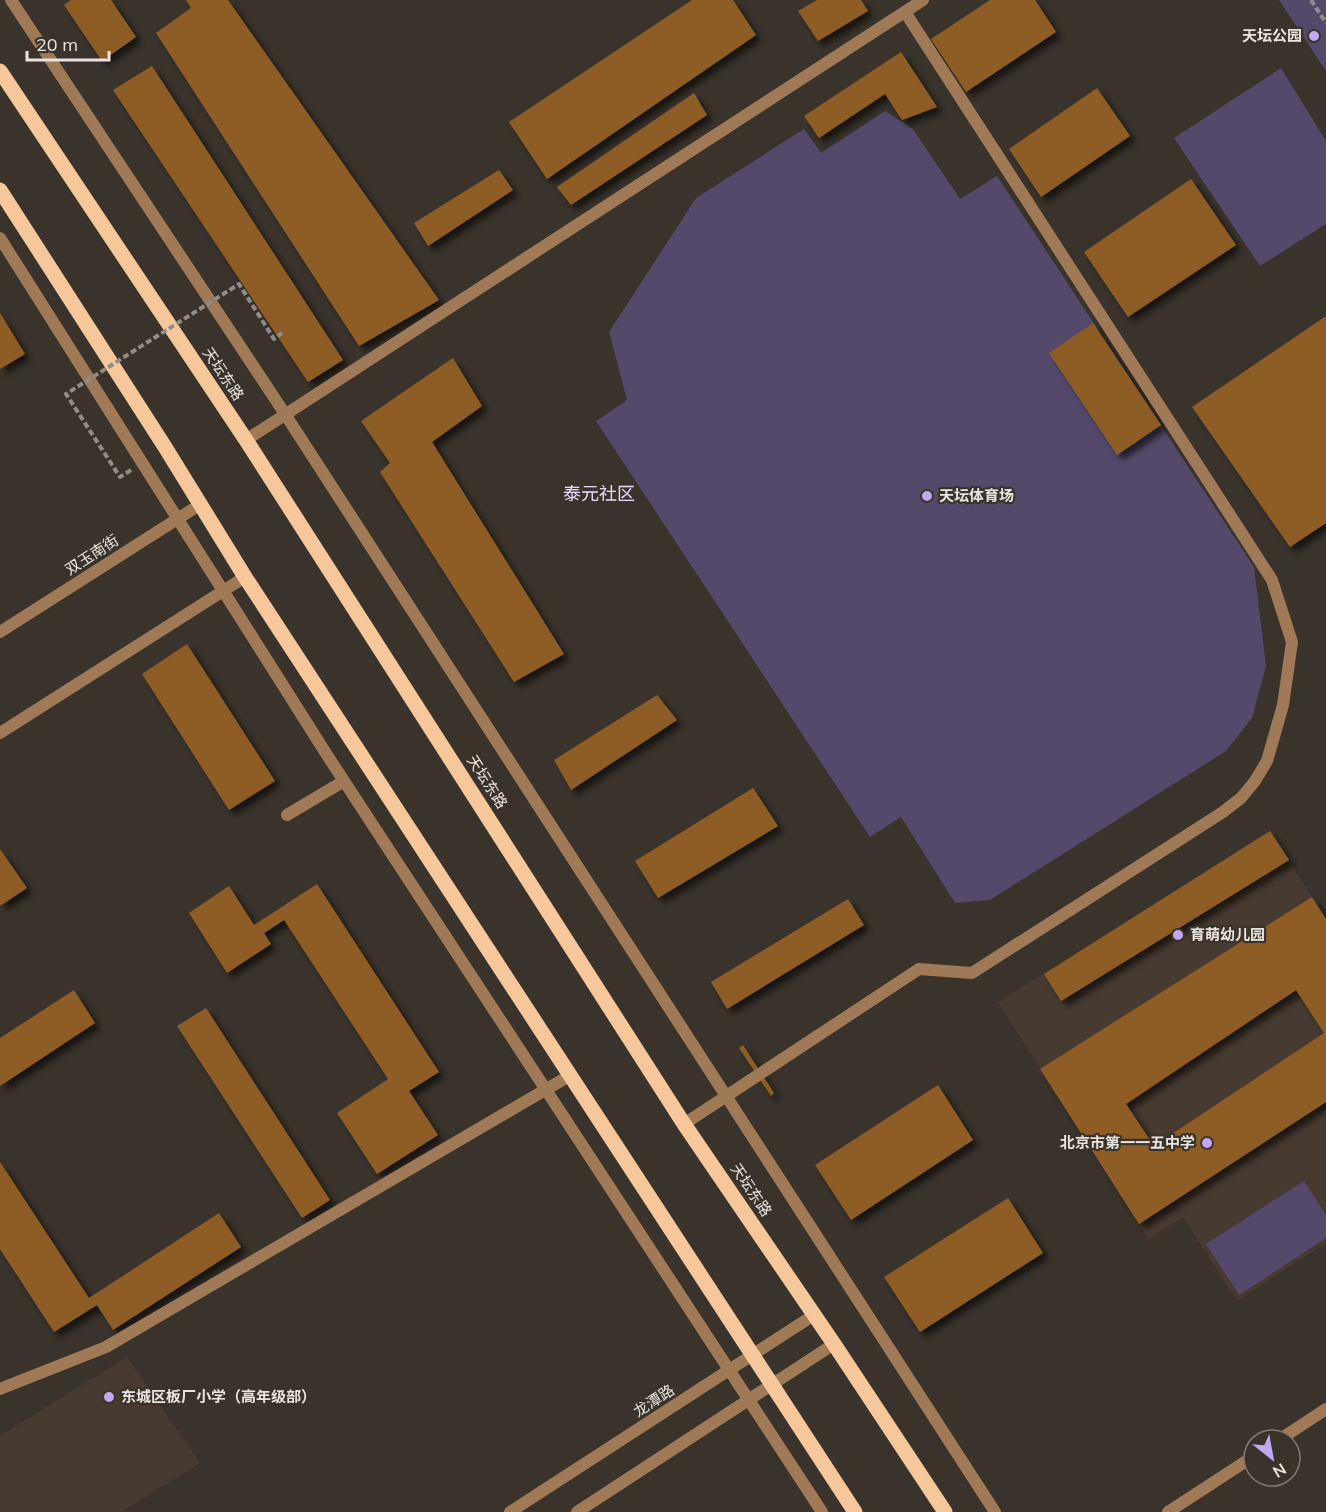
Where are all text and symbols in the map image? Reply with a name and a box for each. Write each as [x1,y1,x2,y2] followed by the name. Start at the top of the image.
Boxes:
[27,24,110,62] scale bar
[1242,26,1302,45] place label: 天坛公园
[1307,29,1321,43] marker: 天坛公园
[36,33,78,56] text: 20 m
[199,344,248,404] street label: 天坛东路
[563,482,635,505] district label: 泰元社区
[939,486,1014,505] place label: 天坛体育场
[920,489,934,503] marker: 天坛体育场
[61,530,122,579] street label: 双玉南街
[463,751,512,812] street label: 天坛东路
[1190,925,1265,944] place label: 育萌幼儿园
[1171,928,1185,942] marker: 育萌幼儿园
[1060,1133,1195,1152] place label: 北京市第一一五中学
[1200,1136,1214,1150] marker: 北京市第一一五中学
[727,1160,776,1220] street label: 天坛东路
[630,1380,678,1421] street label: 龙潭路
[121,1387,316,1406] place label: 东城区板厂小学（高年级部）
[102,1390,116,1404] marker: 东城区板厂小学（高年级部）
[1242,1428,1302,1488] north arrow
[1269,1459,1290,1483] text: N

